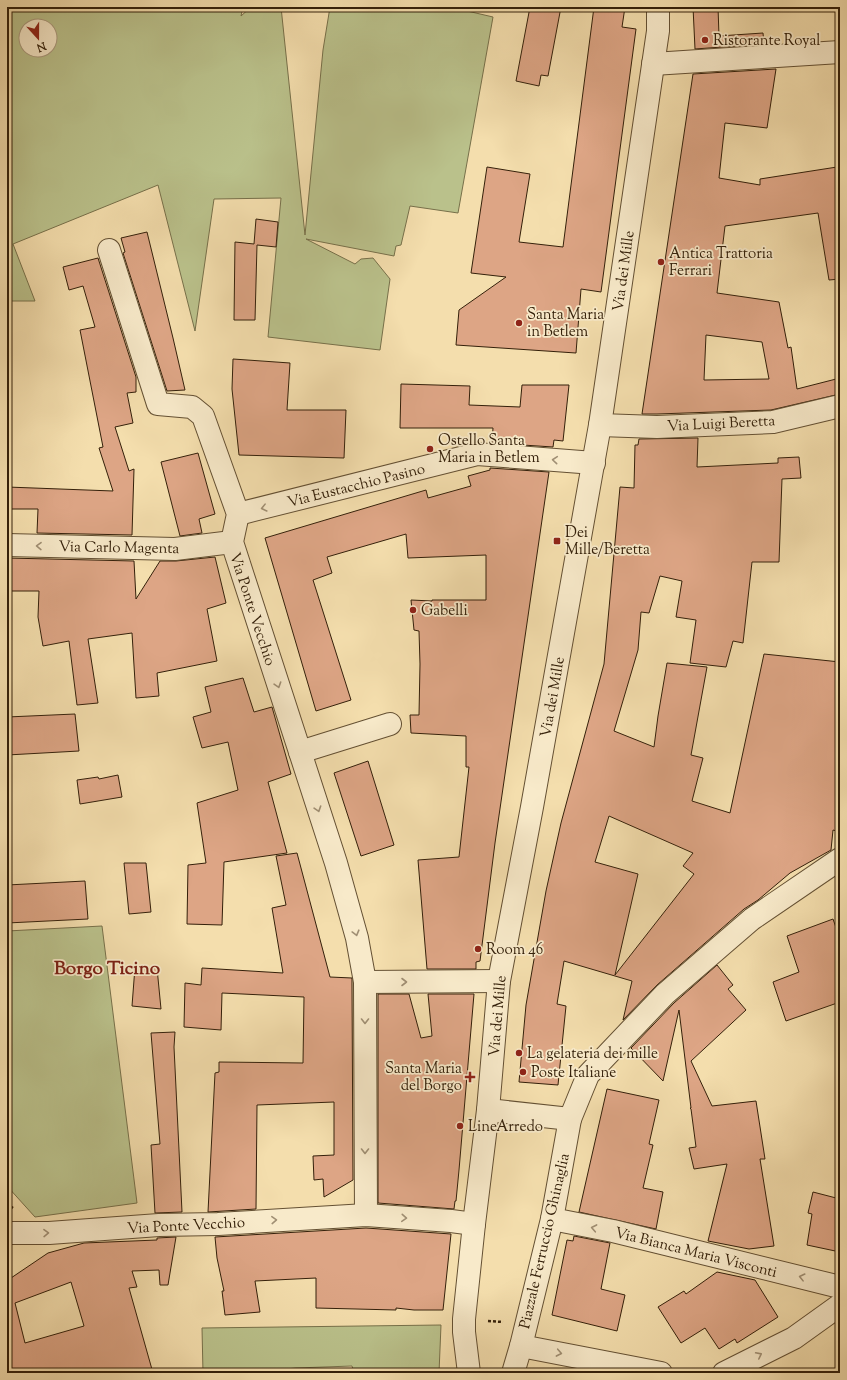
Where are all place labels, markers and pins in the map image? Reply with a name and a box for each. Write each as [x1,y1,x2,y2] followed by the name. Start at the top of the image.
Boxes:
[713,31,821,52] place label: Ristorante Royal
[700,35,710,45] marker: Ristorante Royal
[669,244,773,282] place label: Antica Trattoria Ferrari
[656,257,666,267] marker: Antica Trattoria Ferrari
[527,305,604,343] place label: Santa Maria in Betlem
[514,318,524,328] marker: Santa Maria in Betlem
[438,431,540,469] place label: Ostello Santa Maria in Betlem
[425,444,435,454] marker: Ostello Santa Maria in Betlem
[565,523,650,561] place label: Dei Mille/Beretta
[552,536,562,546] marker: Dei Mille/Beretta
[421,601,468,622] place label: Gabelli
[408,605,418,615] marker: Gabelli
[486,940,543,961] place label: Room 46
[473,944,483,954] marker: Room 46
[527,1044,658,1065] place label: La gelateria dei mille
[514,1048,524,1058] marker: La gelateria dei mille
[385,1059,462,1097] place label: Santa Maria del Borgo
[531,1063,616,1084] place label: Poste Italiane
[518,1067,528,1077] marker: Poste Italiane
[465,1072,475,1082] marker: Santa Maria del Borgo
[468,1117,543,1138] place label: LineArredo
[455,1121,465,1131] marker: LineArredo

